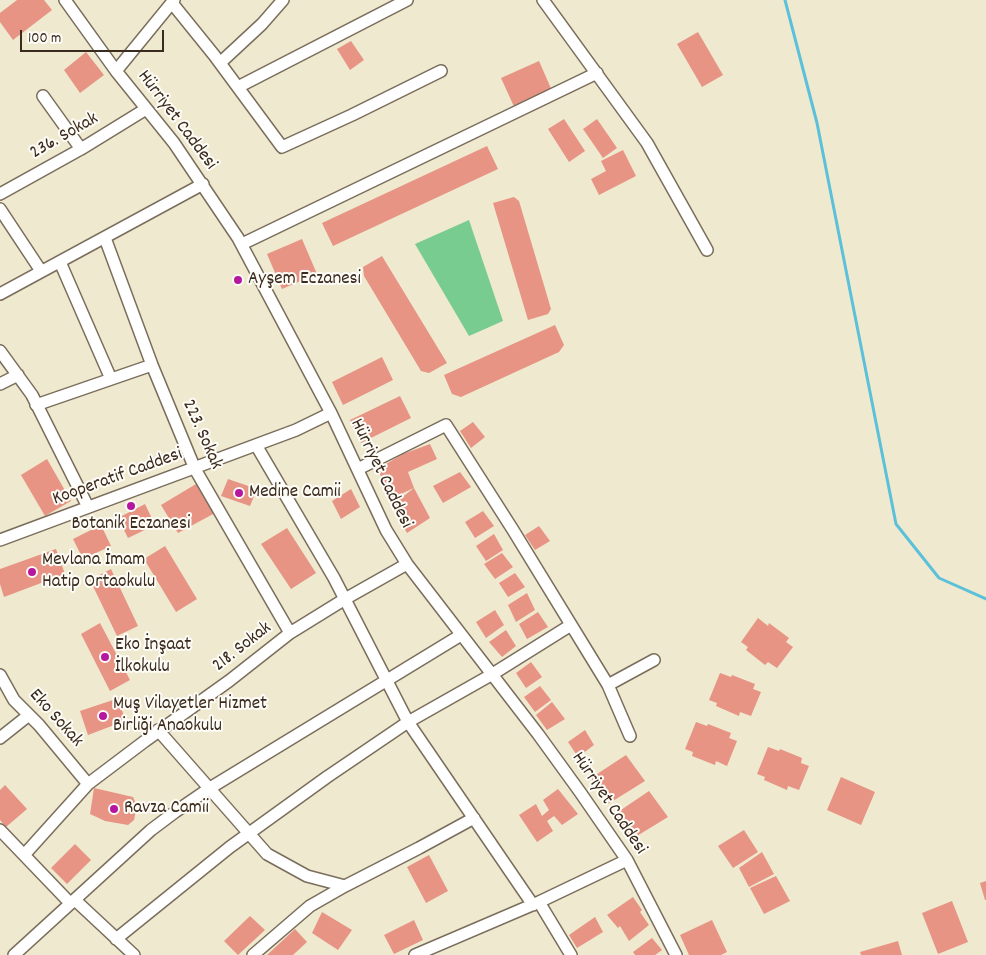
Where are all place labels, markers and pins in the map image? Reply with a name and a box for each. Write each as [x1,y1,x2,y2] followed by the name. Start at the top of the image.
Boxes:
[248,269,361,291] place label: Ayşem Eczanesi
[232,274,244,286] marker: Ayşem Eczanesi
[249,482,341,504] place label: Medine Camii
[233,487,245,499] marker: Medine Camii
[125,500,137,512] marker: Botanik Eczanesi
[72,514,190,536] place label: Botanik Eczanesi
[42,550,155,594] place label: Mevlana İmam Hatip Ortaokulu
[26,566,38,578] marker: Mevlana İmam Hatip Ortaokulu
[115,635,191,679] place label: Eko İnşaat İlkokulu
[99,651,111,663] marker: Eko İnşaat İlkokulu
[113,694,267,738] place label: Muş Vilayetler Hizmet Birliği Anaokulu
[97,710,109,722] marker: Muş Vilayetler Hizmet Birliği Anaokulu
[124,798,209,820] place label: Ravza Camii
[108,803,120,815] marker: Ravza Camii

